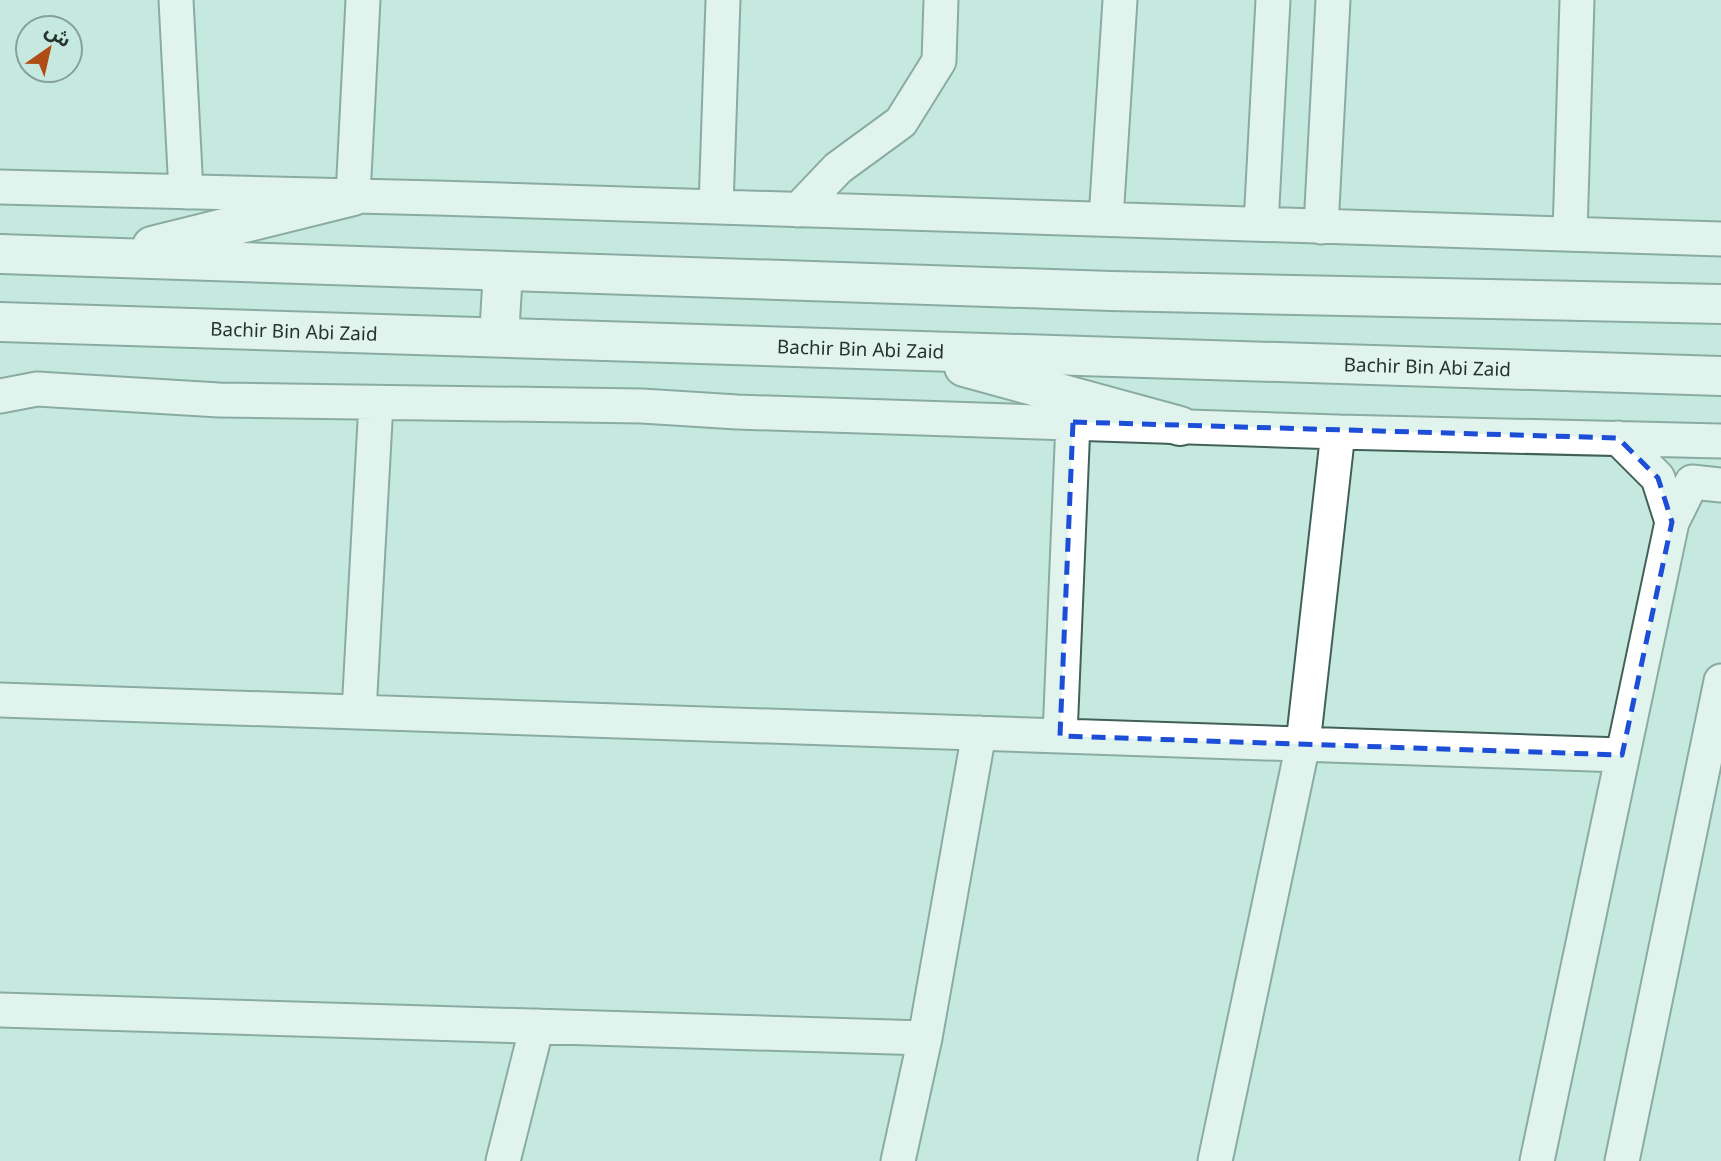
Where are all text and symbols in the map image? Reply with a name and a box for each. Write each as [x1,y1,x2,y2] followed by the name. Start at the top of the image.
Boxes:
[14,14,84,84] north arrow
[40,17,77,53] text: ش
[210,316,378,347] street label: Bachir Bin Abi Zaid
[776,333,945,365] street label: Bachir Bin Abi Zaid
[1343,351,1511,382] street label: Bachir Bin Abi Zaid

